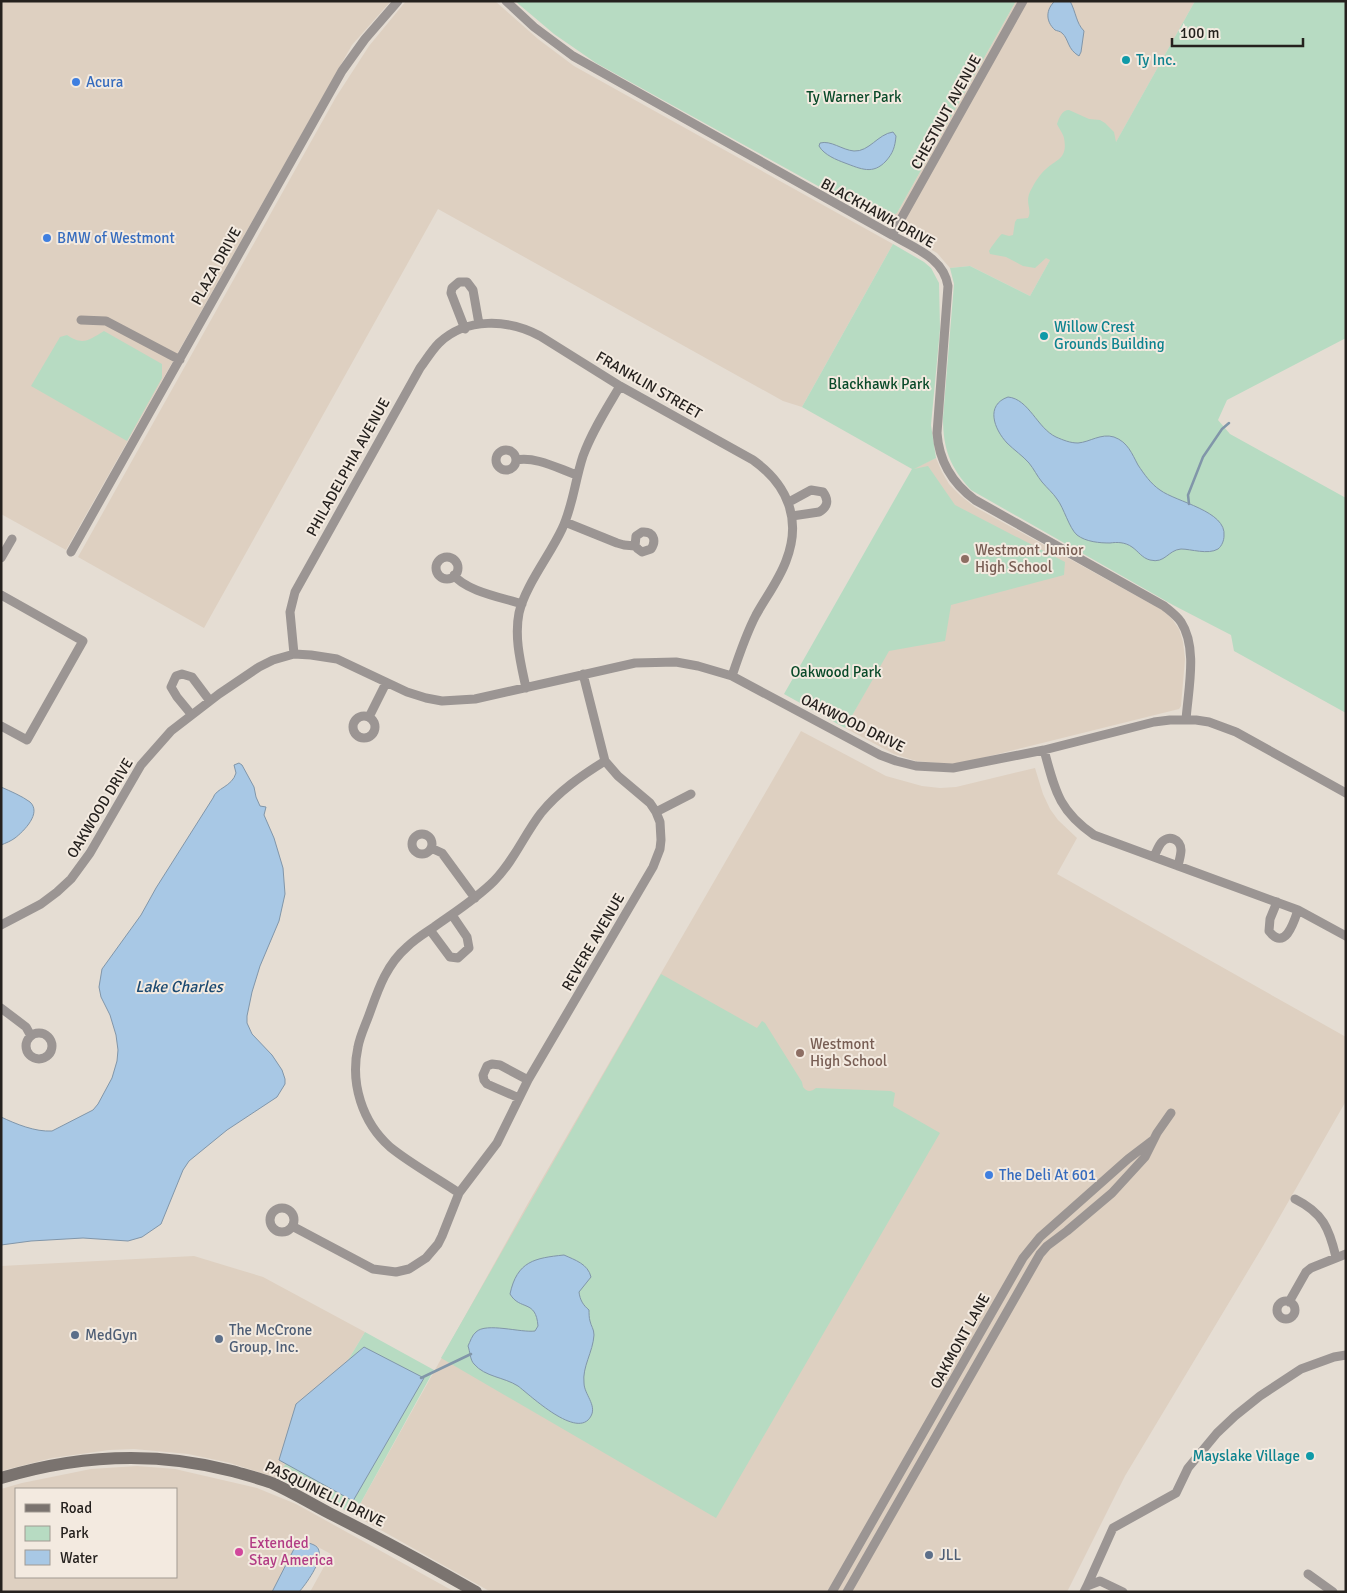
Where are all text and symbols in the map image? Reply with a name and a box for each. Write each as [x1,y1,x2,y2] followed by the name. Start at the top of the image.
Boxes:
[1172,15,1303,47] scale bar
[1180,24,1220,42] text: 100 m
[1136,51,1176,69] place label: Ty Inc.
[907,52,985,172] street label: CHESTNUT AVENUE
[1120,54,1132,66] marker: Ty Inc.
[86,73,123,91] place label: Acura
[70,76,82,88] marker: Acura
[806,88,902,106] park label: Ty Warner Park
[818,174,938,252] street label: BLACKHAWK DRIVE
[187,224,245,308] street label: PLAZA DRIVE
[57,229,175,247] place label: BMW of Westmont
[41,232,53,244] marker: BMW of Westmont
[1054,318,1165,353] place label: Willow Crest Grounds Building
[1038,330,1050,342] marker: Willow Crest Grounds Building
[593,347,706,423] street label: FRANKLIN STREET
[828,375,930,393] park label: Blackhawk Park
[302,395,394,539] street label: PHILADELPHIA AVENUE
[975,541,1084,576] place label: Westmont Junior High School
[959,553,971,565] marker: Westmont Junior High School
[790,663,882,681] park label: Oakwood Park
[798,690,908,756] street label: OAKWOOD DRIVE
[63,755,137,861] street label: OAKWOOD DRIVE
[558,890,628,994] street label: REVERE AVENUE
[135,977,225,997] water label: Lake Charles
[810,1035,887,1070] place label: Westmont High School
[794,1047,806,1059] marker: Westmont High School
[999,1166,1096,1184] place label: The Deli At 601
[983,1169,995,1181] marker: The Deli At 601
[926,1290,994,1392] street label: OAKMONT LANE
[229,1321,312,1356] place label: The McCrone Group, Inc.
[85,1326,137,1344] place label: MedGyn
[69,1329,81,1341] marker: MedGyn
[213,1333,225,1345] marker: The McCrone Group, Inc.
[1193,1447,1300,1465] place label: Mayslake Village
[1304,1450,1316,1462] marker: Mayslake Village
[262,1457,388,1531] street label: PASQUINELLI DRIVE
[15,1488,178,1578] legend
[60,1499,92,1517] text: Road
[60,1524,89,1542] text: Park
[249,1534,333,1569] place label: Extended Stay America
[233,1546,245,1558] marker: Extended Stay America
[939,1546,961,1564] place label: JLL
[60,1549,98,1567] text: Water
[923,1549,935,1561] marker: JLL

